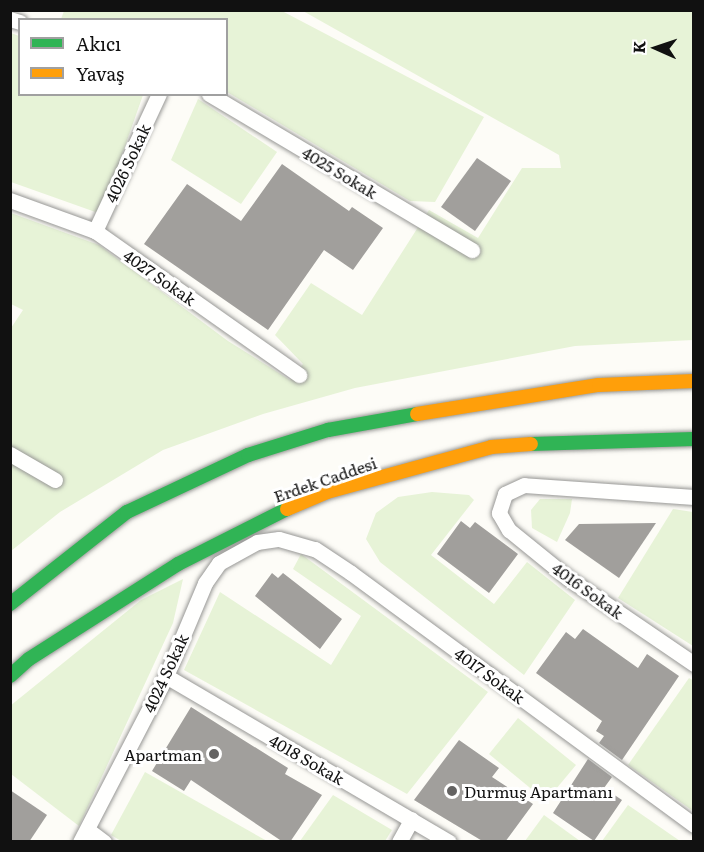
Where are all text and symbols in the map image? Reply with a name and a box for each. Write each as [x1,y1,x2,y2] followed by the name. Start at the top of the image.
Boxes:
[18,18,228,96] legend
[626,18,686,78] north arrow
[76,30,121,57] text: Akıcı
[626,40,650,54] text: K
[76,60,124,87] text: Yavaş
[100,121,154,205] street label: 4026 Sokak
[299,142,381,202] street label: 4025 Sokak
[120,245,200,309] street label: 4027 Sokak
[271,452,379,506] street label: Erdek Caddesi
[549,558,627,622] street label: 4016 Sokak
[138,630,192,716] street label: 4024 Sokak
[451,643,529,707] street label: 4017 Sokak
[266,730,348,788] street label: 4018 Sokak
[124,744,202,764] place label: Apartman
[207,747,221,761] marker: Apartman
[464,781,613,801] place label: Durmuş Apartmanı
[445,784,459,798] marker: Durmuş Apartmanı

